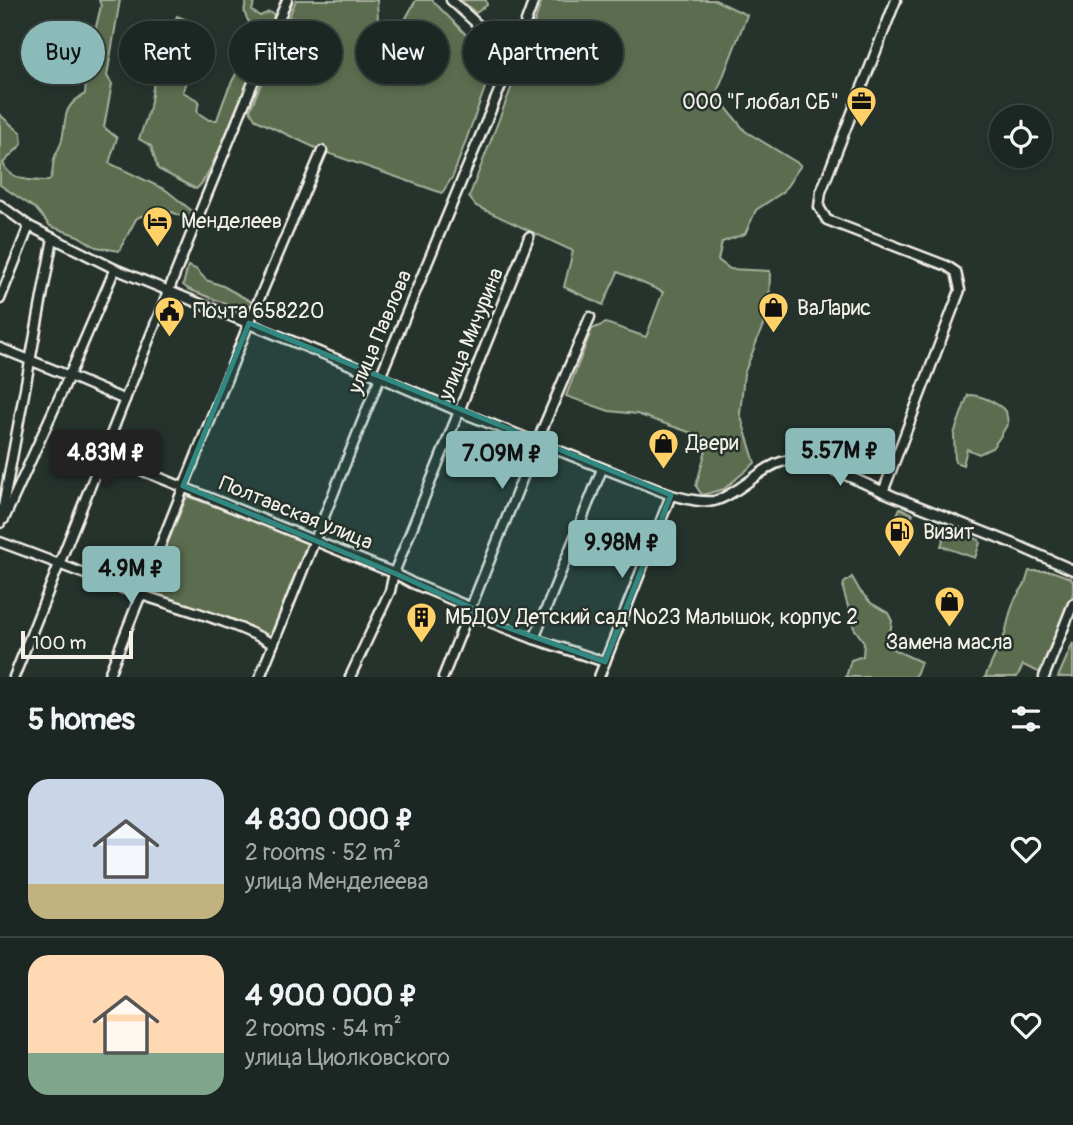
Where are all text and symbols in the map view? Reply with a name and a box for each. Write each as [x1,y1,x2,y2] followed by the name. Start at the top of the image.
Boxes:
[21,21,105,84] chip: Buy
[119,21,215,84] chip: Rent
[229,21,342,84] chip: Filters
[356,21,449,84] chip: New
[463,21,623,84] chip: Apartment
[845,85,879,129] office icon: ООО "Глобал СБ"
[682,89,839,116] place label: ООО "Глобал СБ"
[989,105,1052,168] map controls
[989,105,1052,168] button: locate
[141,204,175,248] hotel icon: Менделеев
[181,208,282,235] place label: Менделеев
[432,264,510,405] street label: улица Мичурина
[341,266,418,399] street label: улица Павлова
[757,291,791,335] shop icon: ВаЛарис
[153,294,187,338] public building icon: Почта 658220
[797,295,871,322] place label: ВаЛарис
[193,298,324,325] place label: Почта 658220
[646,426,680,470] shop icon: Двери
[775,428,905,488] pin: 5.57M ₽
[41,430,171,490] pin: 4.83M ₽
[685,430,739,457] place label: Двери
[437,432,567,491] pin: 7.09M ₽
[801,436,879,465] text: 5.57M ₽
[67,438,145,467] text: 4.83M ₽
[462,439,542,468] text: 7.09M ₽
[215,470,377,556] street label: Полтавская улица
[883,515,917,559] fuel station icon: Визит
[923,519,975,546] place label: Визит
[557,520,687,580] pin: 9.98M ₽
[584,528,660,557] text: 9.98M ₽
[74,546,188,606] pin: 4.9M ₽
[98,554,164,583] text: 4.9M ₽
[932,585,966,629] shop icon: Замена масла
[405,600,439,644] building icon: МБДОУ Детский сад №23 Малышок, корпус 2
[445,604,858,631] place label: МБДОУ Детский сад №23 Малышок, корпус 2
[21,628,133,660] scale bar
[886,629,1012,656] place label: Замена масла
[32,631,86,655] text: 100 m
[1007,700,1045,738] icon: filters
[28,701,135,738] text: 5 homes
[245,801,414,838] text: 4 830 000 ₽
[84,807,168,891] icon: home
[1007,830,1045,868] icon: heart
[245,838,401,867] text: 2 rooms · 52 m²
[245,867,429,896] text: улица Менделеева
[245,977,418,1014] text: 4 900 000 ₽
[84,983,168,1067] icon: home
[1007,1006,1045,1044] icon: heart
[245,1014,402,1043] text: 2 rooms · 54 m²
[245,1043,450,1072] text: улица Циолковского

